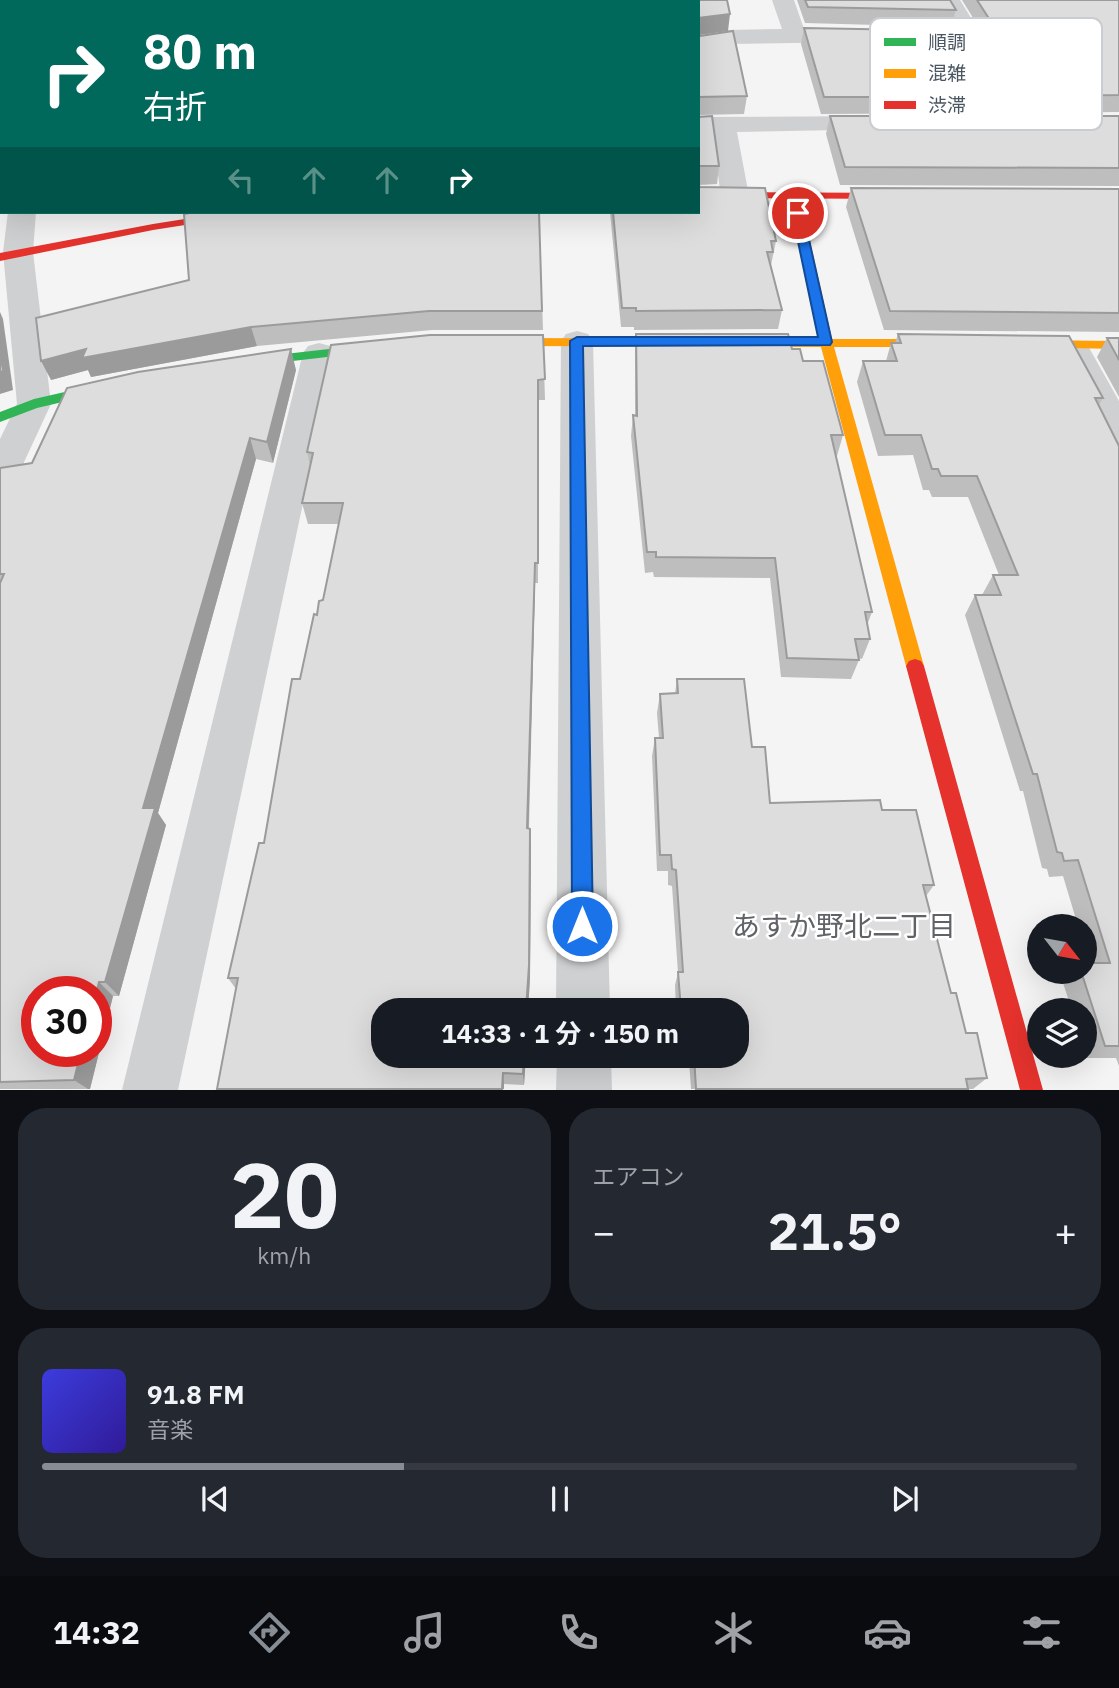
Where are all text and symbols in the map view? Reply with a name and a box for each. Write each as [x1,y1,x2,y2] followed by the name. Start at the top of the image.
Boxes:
[870,18,1102,130] legend
[143,19,257,82] text: 80 m
[28,28,119,119] icon: right
[928,30,966,54] text: 順調
[928,61,966,85] text: 混雑
[143,85,207,127] text: 右折
[928,93,966,117] text: 渋滞
[222,161,260,199] icon: left
[295,161,333,199] icon: ahead
[368,161,406,199] icon: ahead
[441,161,479,199] icon: right
[768,183,828,243] pin
[779,194,817,232] icon: arrive
[545,889,619,963] position arrow
[732,907,956,944] district label: あすか野北二丁目
[1027,914,1097,984] north arrow
[1027,914,1097,1068] map controls
[21,976,112,1067] speed limit sign: 30
[1027,998,1097,1068] button: layers
[441,1016,679,1050] text: 14:33 · 1 分 · 150 m
[230,1135,339,1253] text: 20
[593,1161,685,1191] text: エアコン
[768,1197,902,1264] text: 21.5°
[593,1207,615,1256] text: −
[1054,1207,1077,1256] text: +
[257,1240,311,1270] text: km/h
[147,1377,245,1411] text: 91.8 FM
[147,1414,193,1444] text: 音楽
[196,1480,234,1518] icon: previous
[541,1480,579,1518] icon: pause
[886,1480,924,1518] icon: next
[245,1608,294,1657] icon: directions
[400,1608,449,1657] icon: music
[554,1608,603,1657] icon: phone
[709,1608,758,1657] icon: climate
[863,1608,912,1657] icon: car
[1017,1608,1066,1657] icon: filters
[53,1611,140,1653] text: 14:32

